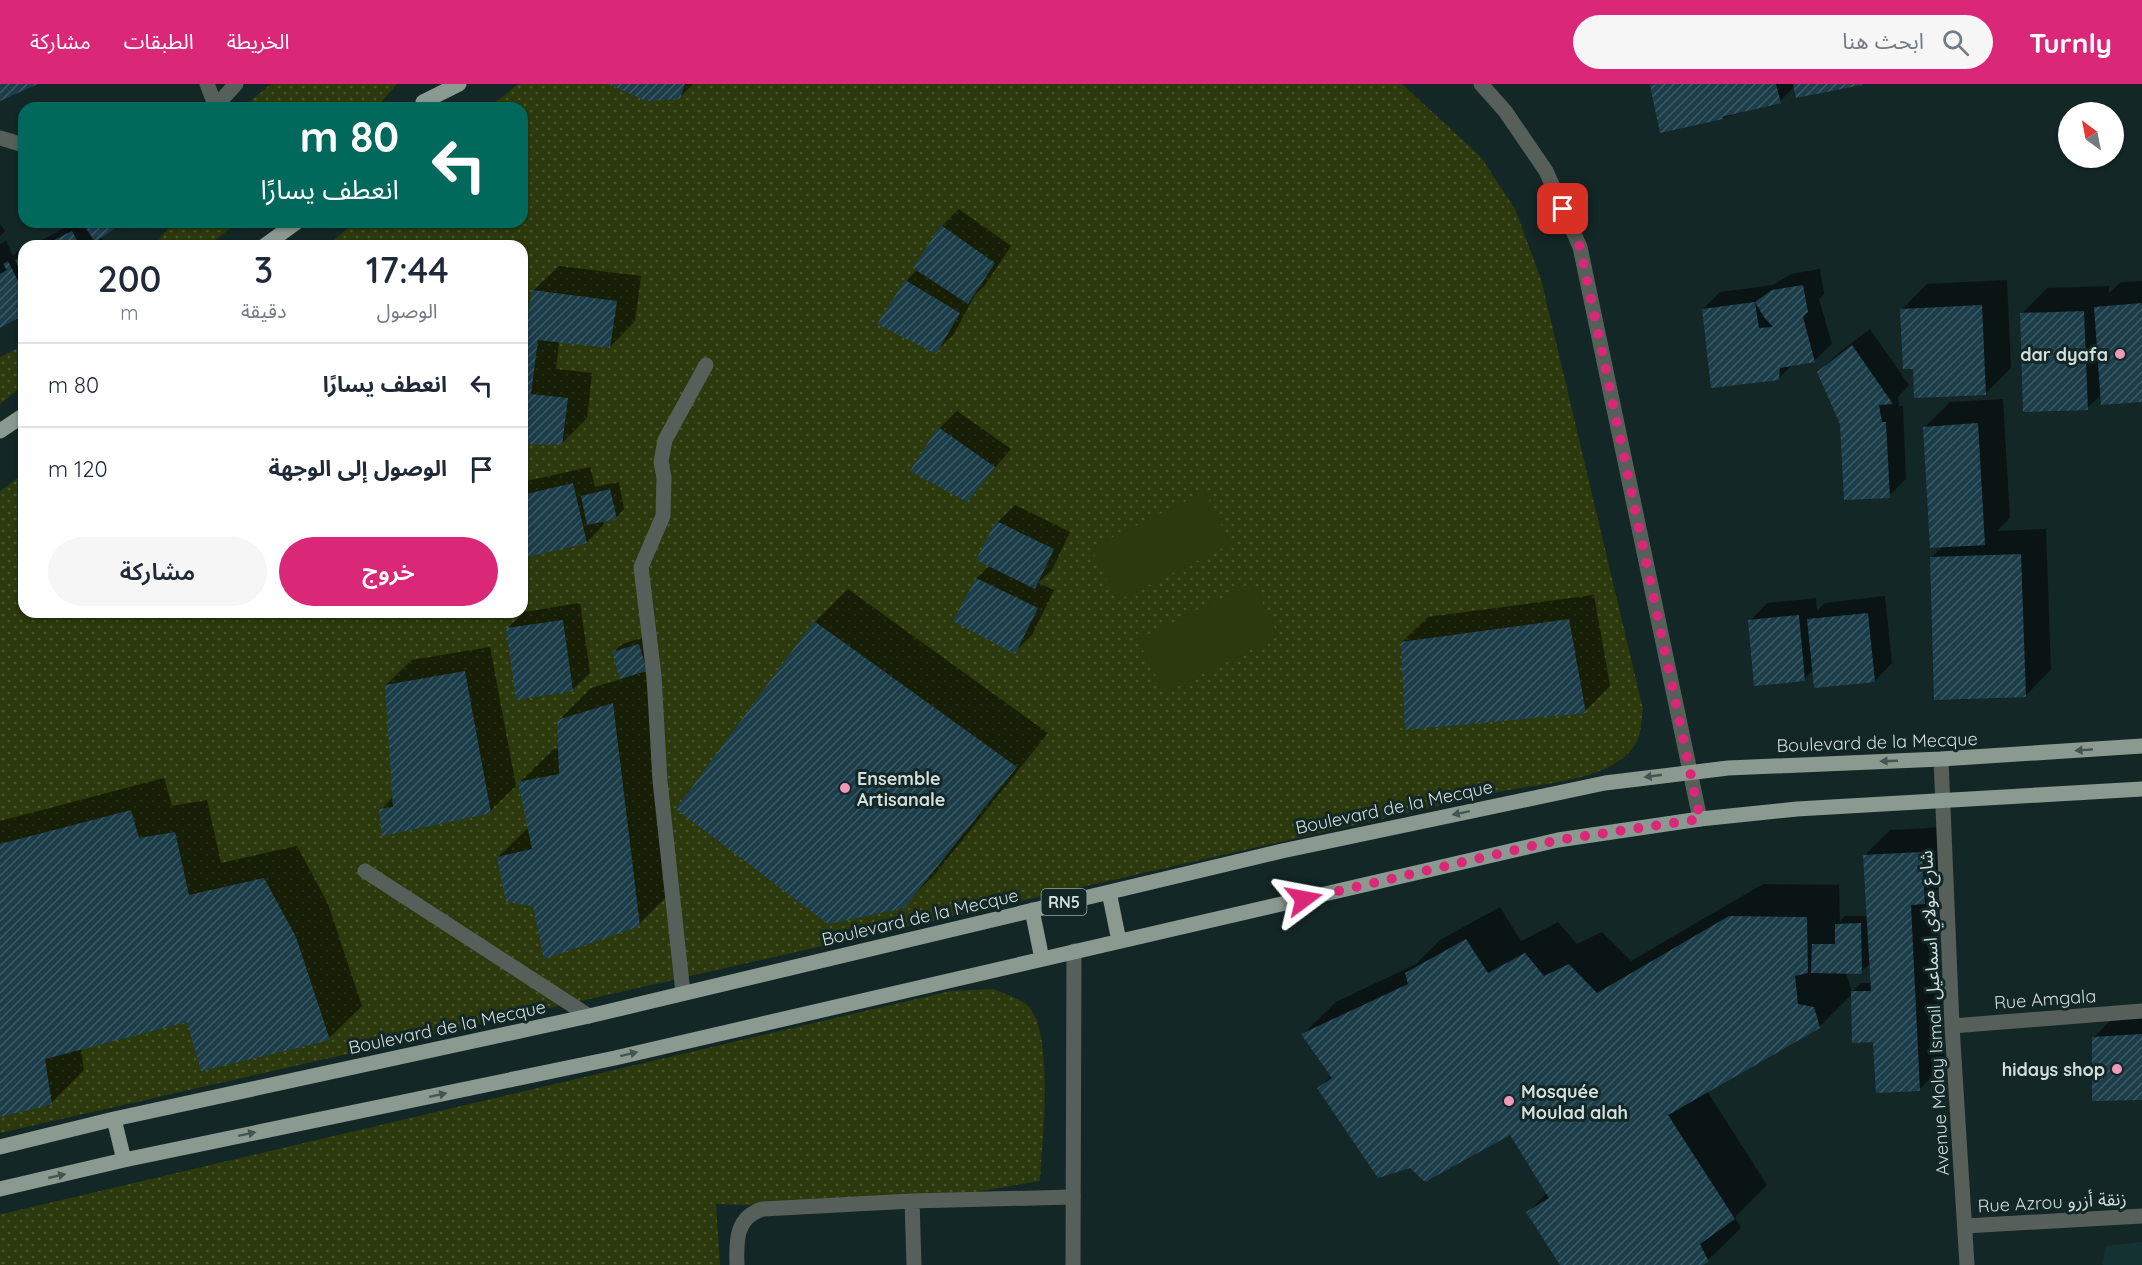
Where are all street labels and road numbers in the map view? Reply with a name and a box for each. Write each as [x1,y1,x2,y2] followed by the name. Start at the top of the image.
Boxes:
[1776,727,1978,757] street label: Boulevard de la Mecque
[1293,775,1495,839] street label: Boulevard de la Mecque
[1914,850,1957,1176] street label: Avenue Molay Ismail شارع مولاي اسماعيل
[819,883,1021,951] street label: Boulevard de la Mecque
[1042,889,1086,915] road number: RN5
[1993,984,2097,1014] street label: Rue Amgala
[346,995,548,1059] street label: Boulevard de la Mecque
[1977,1187,2127,1217] street label: Rue Azrou زنقة أزرو

